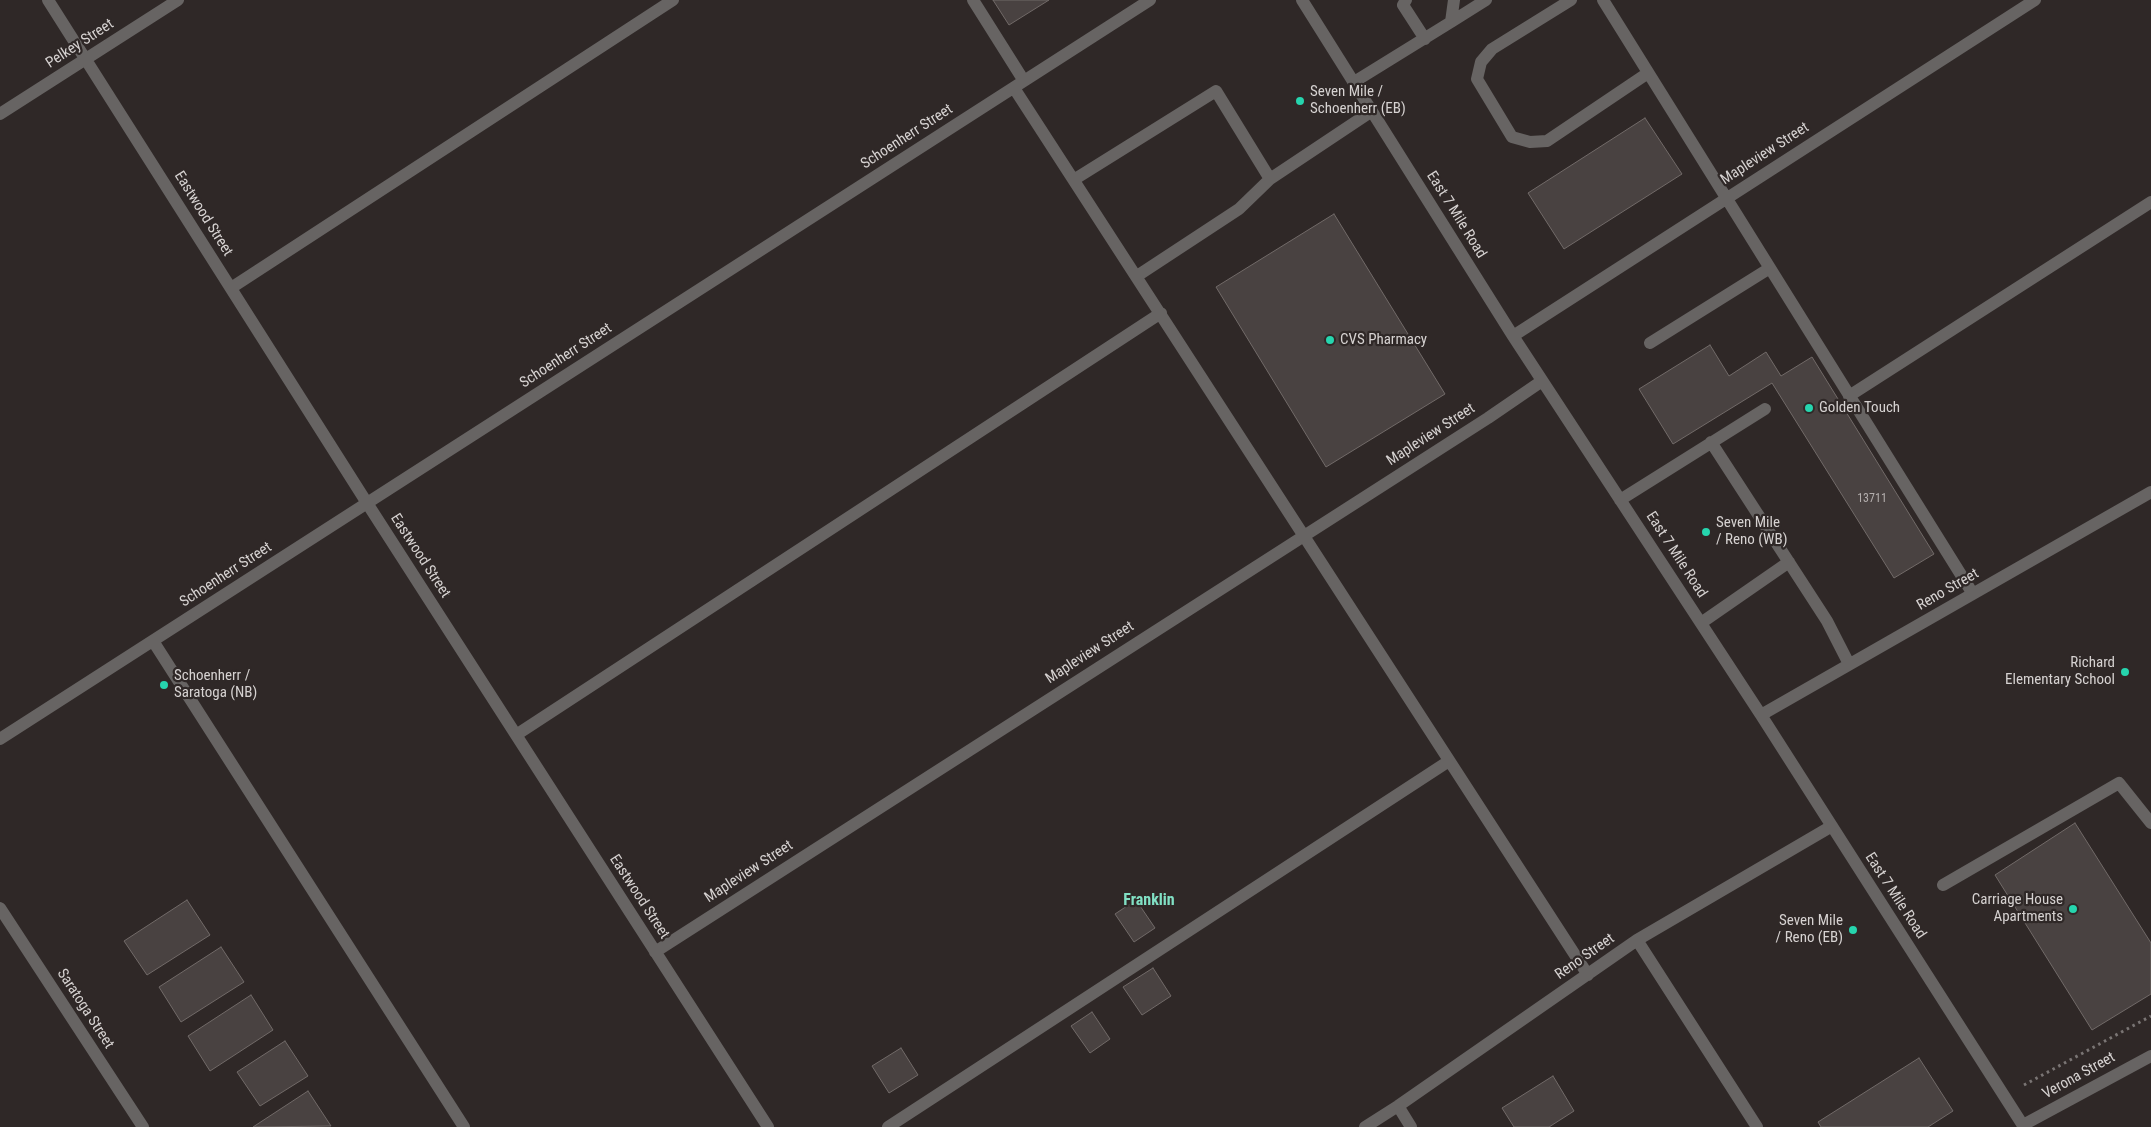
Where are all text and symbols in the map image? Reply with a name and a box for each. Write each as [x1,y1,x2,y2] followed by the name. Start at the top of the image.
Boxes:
[43,15,117,73] street label: Pelkey Street
[1310,83,1406,118] place label: Seven Mile / Schoenherr (EB)
[1294,95,1306,107] marker: Seven Mile / Schoenherr (EB)
[858,101,956,173] street label: Schoenherr Street
[1718,119,1812,189] street label: Mapleview Street
[170,168,236,260] street label: Eastwood Street
[1422,168,1490,262] street label: East 7 Mile Road
[517,320,615,392] street label: Schoenherr Street
[1340,331,1427,349] place label: CVS Pharmacy
[1324,334,1336,346] marker: CVS Pharmacy
[1819,399,1900,417] place label: Golden Touch
[1384,400,1478,470] street label: Mapleview Street
[1803,402,1815,414] marker: Golden Touch
[1857,492,1887,506] house number: 13711
[1641,509,1711,601] street label: East 7 Mile Road
[386,511,454,601] street label: Eastwood Street
[1716,514,1787,549] place label: Seven Mile / Reno (WB)
[1700,526,1712,538] marker: Seven Mile / Reno (WB)
[177,539,275,611] street label: Schoenherr Street
[1914,565,1982,615] street label: Reno Street
[1043,618,1137,688] street label: Mapleview Street
[2005,654,2115,689] place label: Richard Elementary School
[2119,666,2131,678] marker: Richard Elementary School
[174,667,257,702] place label: Schoenherr / Saratoga (NB)
[158,679,170,691] marker: Schoenherr / Saratoga (NB)
[702,837,796,907] street label: Mapleview Street
[1860,850,1930,942] street label: East 7 Mile Road
[605,852,673,942] street label: Eastwood Street
[1123,891,1175,911] district label: Franklin
[1972,891,2063,926] place label: Carriage House Apartments
[2067,903,2079,915] marker: Carriage House Apartments
[1776,912,1843,947] place label: Seven Mile / Reno (EB)
[1847,924,1859,936] marker: Seven Mile / Reno (EB)
[1552,930,1618,984] street label: Reno Street
[53,966,117,1052] street label: Saratoga Street
[2040,1049,2118,1103] street label: Verona Street

